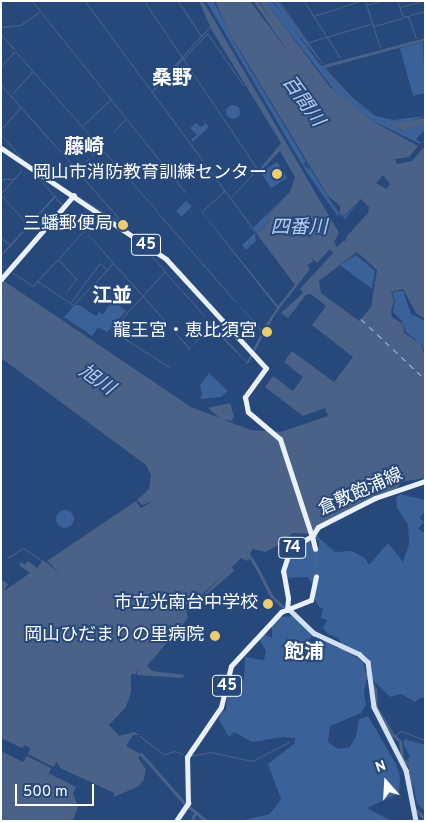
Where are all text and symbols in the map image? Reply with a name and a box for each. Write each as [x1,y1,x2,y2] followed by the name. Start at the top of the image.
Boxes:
[152,67,192,91] district label: 桑野
[276,72,328,132] water label: 百間川
[64,136,104,160] district label: 藤崎
[33,163,267,185] place label: 岡山市消防教育訓練センター
[271,168,283,180] marker: 岡山市消防教育訓練センター
[23,214,113,236] place label: 三蟠郵便局
[271,218,327,240] water label: 四番川
[117,219,129,231] marker: 三蟠郵便局
[130,232,162,258] road number: 45
[92,285,132,309] district label: 江並
[113,321,257,343] place label: 龍王宮・恵比須宮
[261,326,273,338] marker: 龍王宮・恵比須宮
[74,361,118,401] water label: 旭川
[315,465,407,521] street label: 倉敷飽浦線
[277,534,307,562] road number: 74
[114,593,258,615] place label: 市立光南台中学校
[262,598,274,610] marker: 市立光南台中学校
[24,625,204,647] place label: 岡山ひだまりの里病院
[208,629,222,643] marker: 岡山ひだまりの里病院
[284,641,324,665] district label: 飽浦
[211,672,243,699] road number: 45
[361,757,411,807] north arrow
[373,758,388,777] text: N
[18,774,96,806] scale bar
[23,783,68,802] text: 500 m

